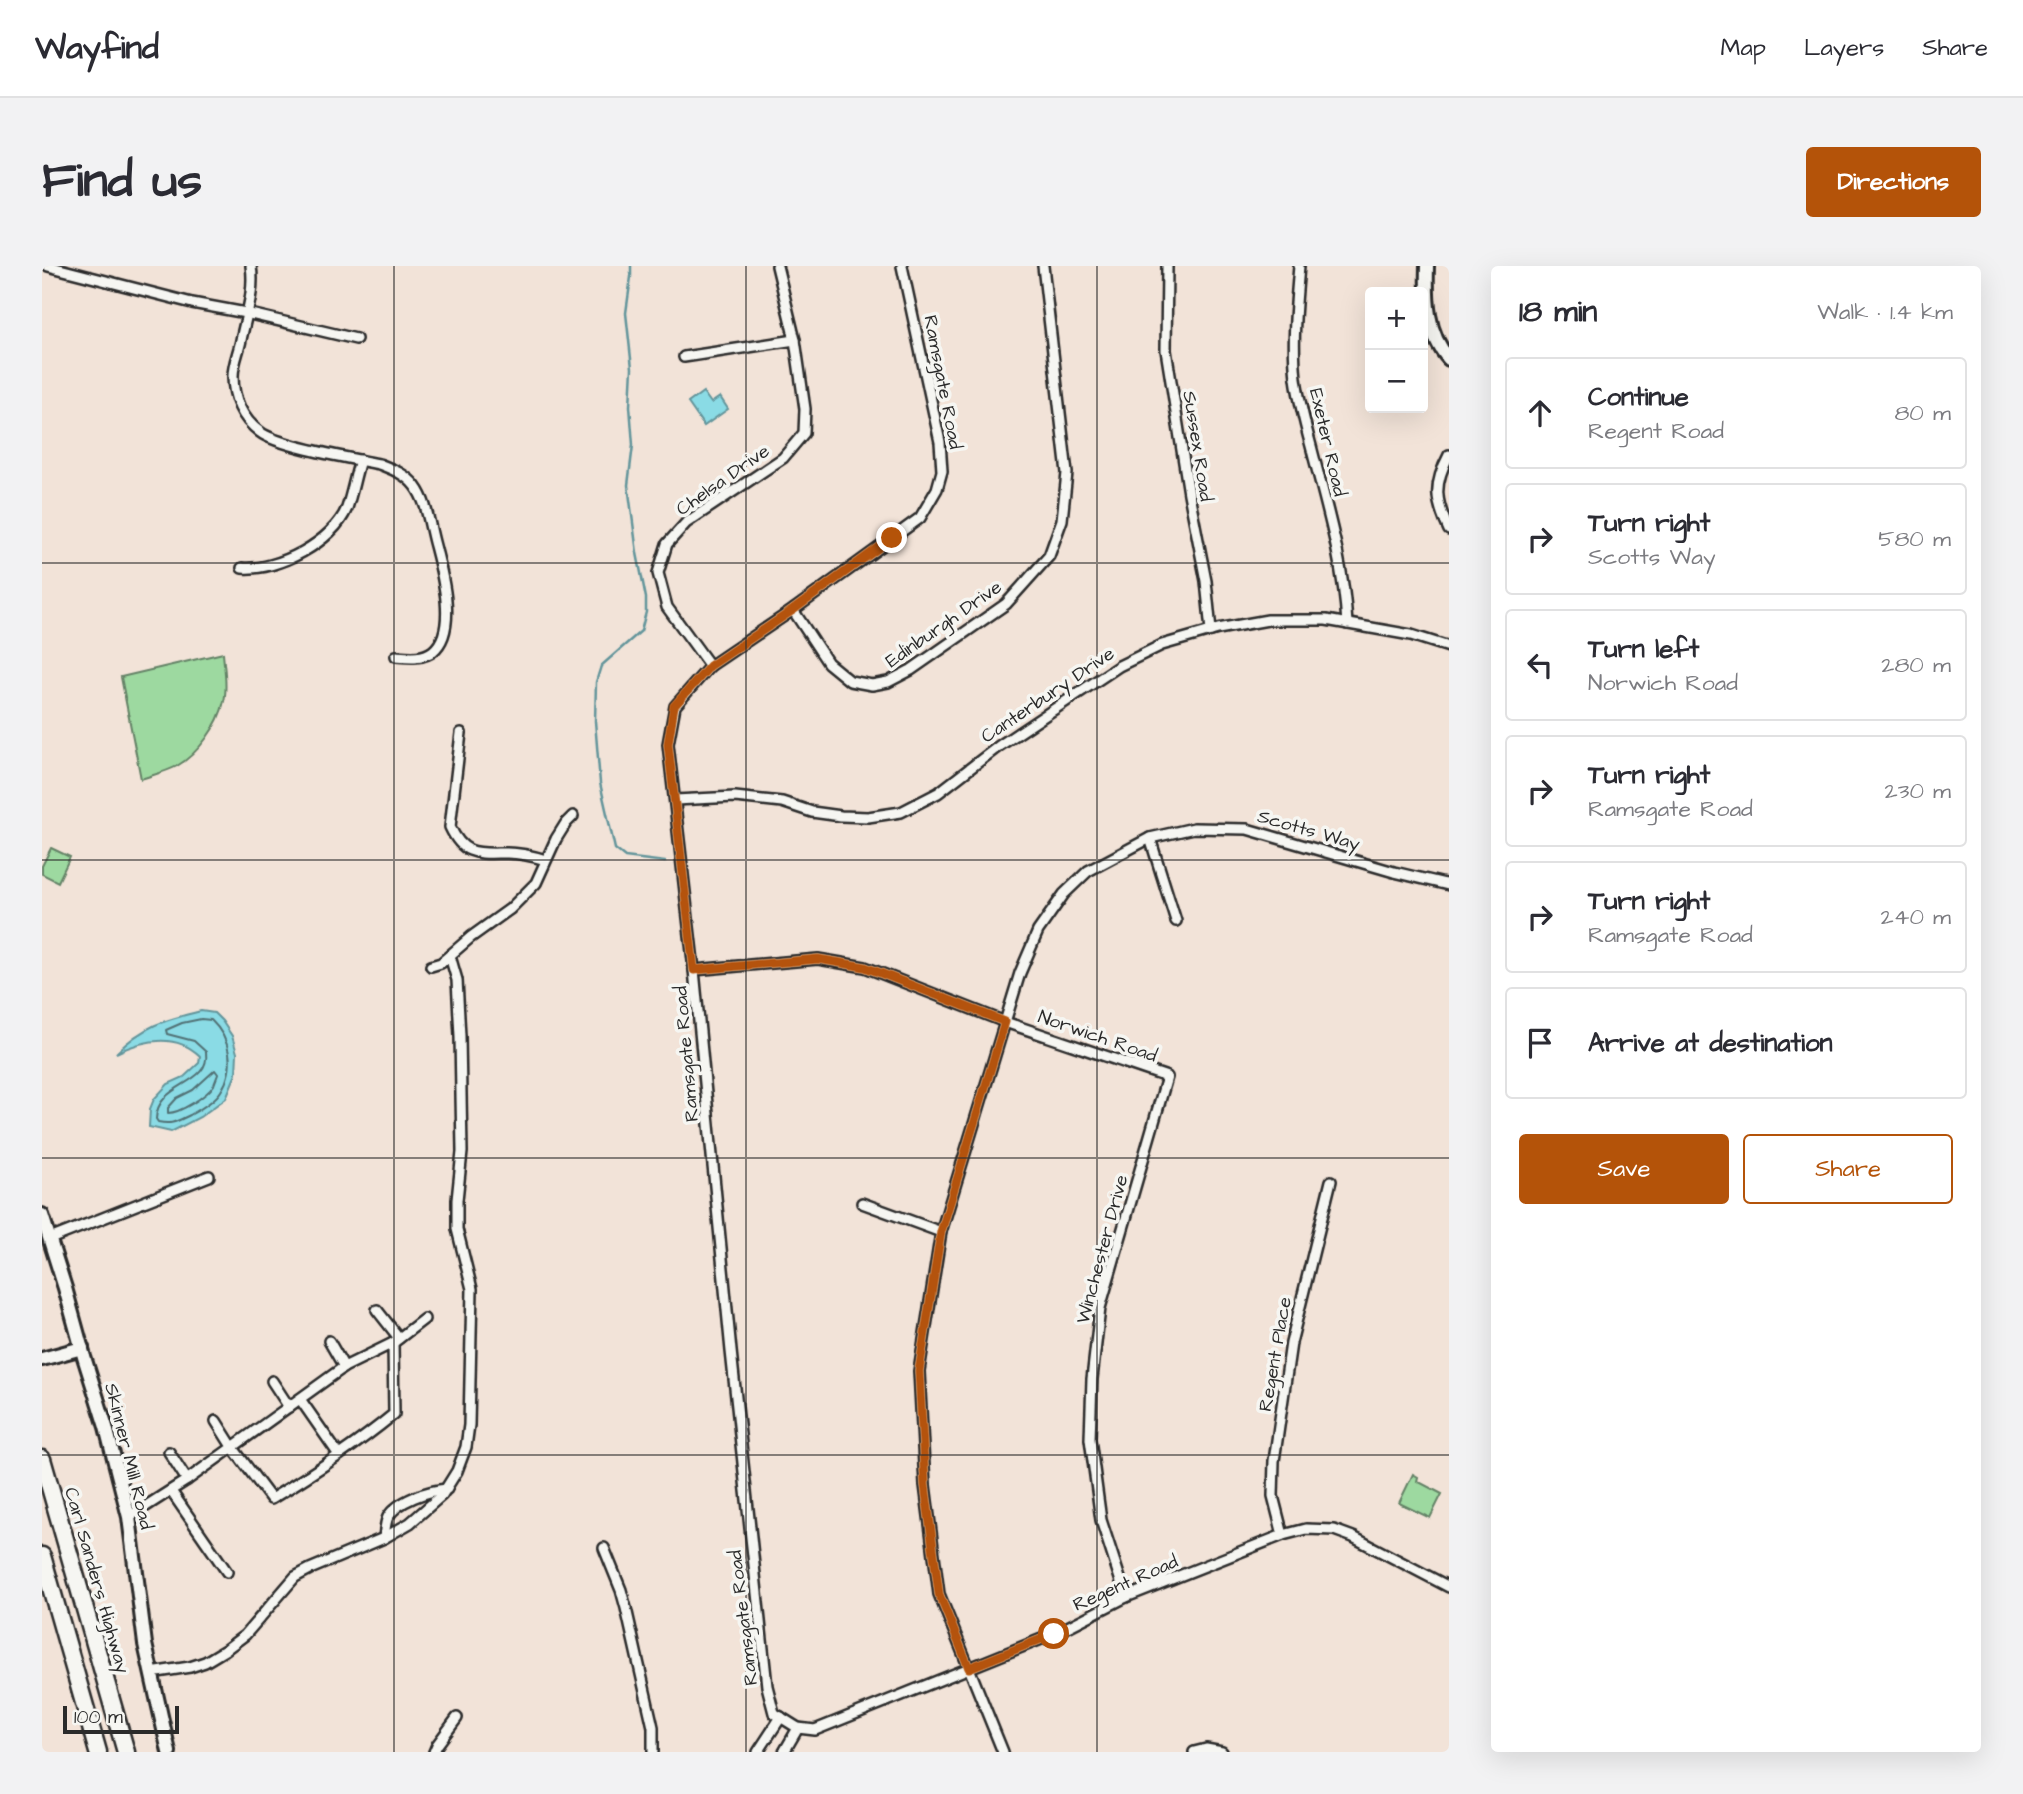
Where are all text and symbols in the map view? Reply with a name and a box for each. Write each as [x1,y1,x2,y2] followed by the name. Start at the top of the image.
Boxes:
[35,25,159,71] text: Wayfind
[1721,31,1766,65] text: Map
[1804,31,1884,65] text: Layers
[1922,31,1988,65] text: Share
[1806,147,1981,217] button: Directions
[42,148,202,216] text: Find us
[1365,287,1428,413] map controls
[1365,287,1428,350] button: +
[1519,291,1597,333] text: 18 min
[1817,296,1953,328] text: Walk · 1.4 km
[915,313,969,452] street label: Ramsgate Road
[1365,350,1428,413] button: −
[1588,379,1689,415] text: Continue
[1302,386,1353,499] street label: Exeter Road
[1175,389,1220,504] street label: Sussex Road
[1521,394,1559,432] icon: ahead
[1894,397,1951,429] text: 80 m
[1588,415,1724,447] text: Regent Road
[671,438,775,522] street label: Chelsa Drive
[1588,505,1710,541] text: Turn right
[1521,520,1559,558] icon: right
[876,522,907,553] route end
[1878,523,1951,555] text: 580 m
[1588,541,1716,573] text: Scotts Way
[880,574,1008,675] street label: Edinburgh Drive
[1588,631,1699,667] text: Turn left
[976,641,1120,751] street label: Canterbury Drive
[1521,646,1559,684] icon: left
[1881,649,1951,681] text: 280 m
[1588,667,1738,699] text: Norwich Road
[1588,757,1710,793] text: Turn right
[1521,772,1559,810] icon: right
[1885,775,1951,807] text: 230 m
[1588,793,1753,825] text: Ramsgate Road
[1254,803,1364,859] street label: Scotts Way
[1588,883,1710,919] text: Turn right
[1521,898,1559,936] icon: right
[1881,901,1951,933] text: 240 m
[1588,919,1753,951] text: Ramsgate Road
[667,985,707,1123] street label: Ramsgate Road
[1034,1003,1161,1069] street label: Norwich Road
[1521,1024,1559,1062] icon: arrive
[1588,1025,1833,1061] text: Arrive at destination
[1519,1134,1729,1204] button: Save
[1743,1134,1953,1204] button: Share
[1070,1172,1135,1327] street label: Winchester Drive
[1252,1295,1300,1414] street label: Regent Place
[97,1380,160,1533] street label: Skinner Mill Road
[56,1484,136,1677] street label: Carl Sanders Highway
[722,1548,766,1687] street label: Ramsgate Road
[1069,1548,1183,1619] street label: Regent Road
[1038,1618,1069,1649] route start
[63,1703,178,1735] scale bar
[74,1704,123,1731] text: 100 m

